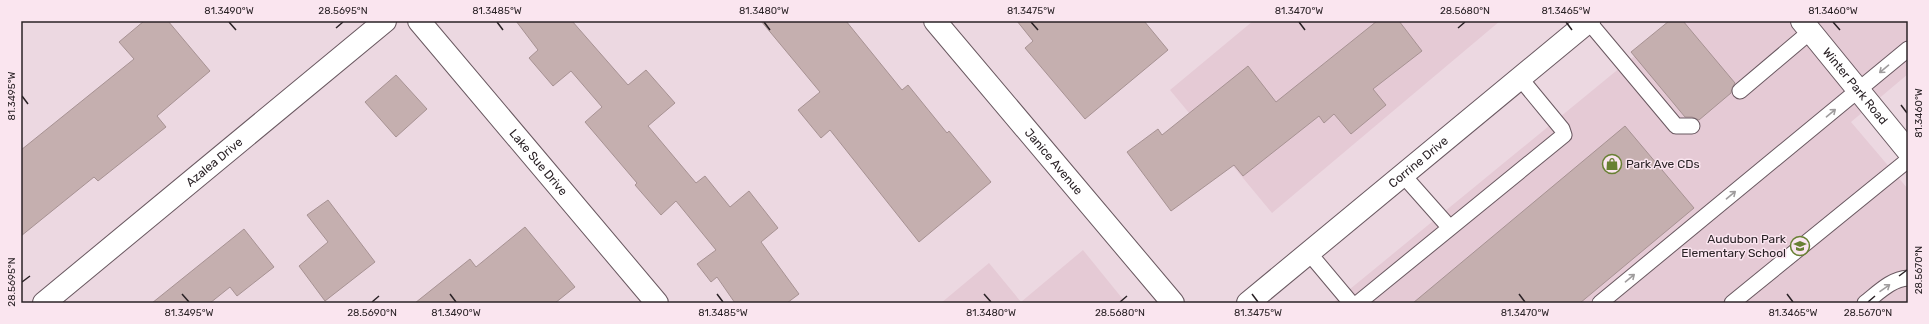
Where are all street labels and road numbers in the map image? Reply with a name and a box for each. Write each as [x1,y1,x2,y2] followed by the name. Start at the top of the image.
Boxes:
[1820,45,1890,127] street label: Winter Park Road
[506,126,570,199] street label: Lake Sue Drive
[1022,126,1086,198] street label: Janice Avenue
[1386,133,1451,191] street label: Corrine Drive
[183,135,246,190] street label: Azalea Drive

